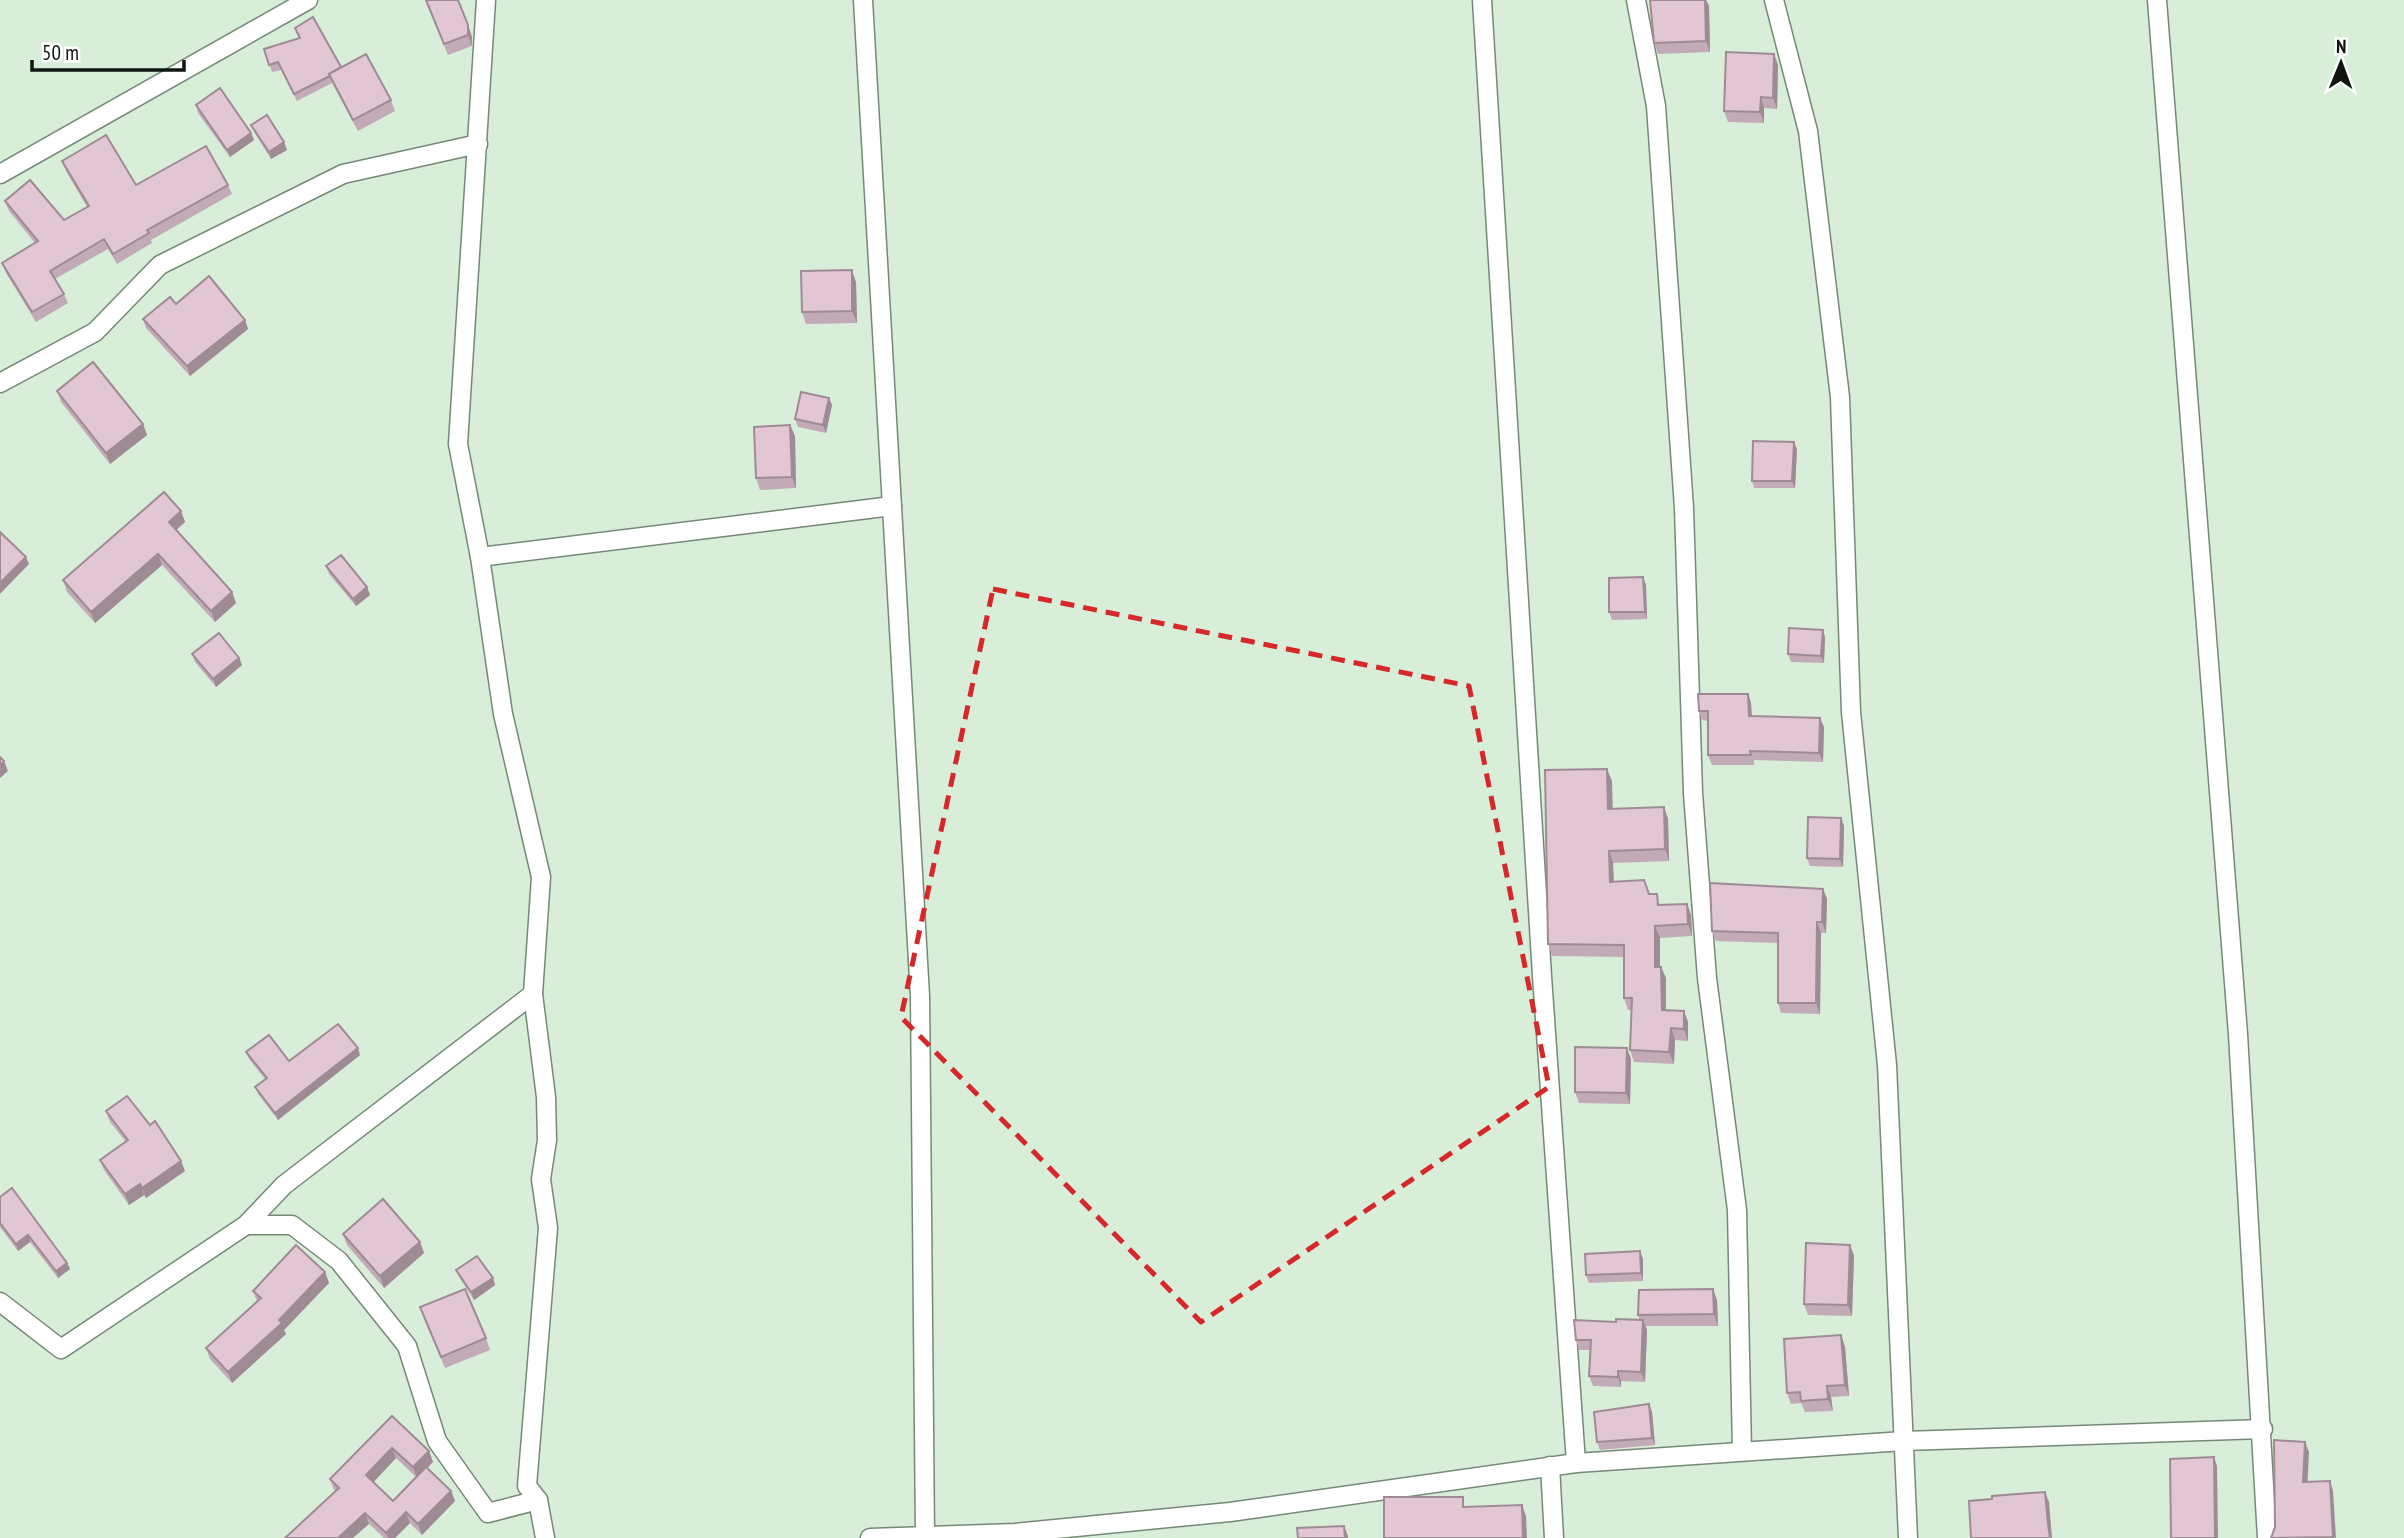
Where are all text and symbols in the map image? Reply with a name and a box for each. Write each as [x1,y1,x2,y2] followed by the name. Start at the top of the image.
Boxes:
[32,28,184,72] scale bar
[2306,28,2376,98] north arrow
[2336,34,2347,58] text: N
[42,39,79,66] text: 50 m

